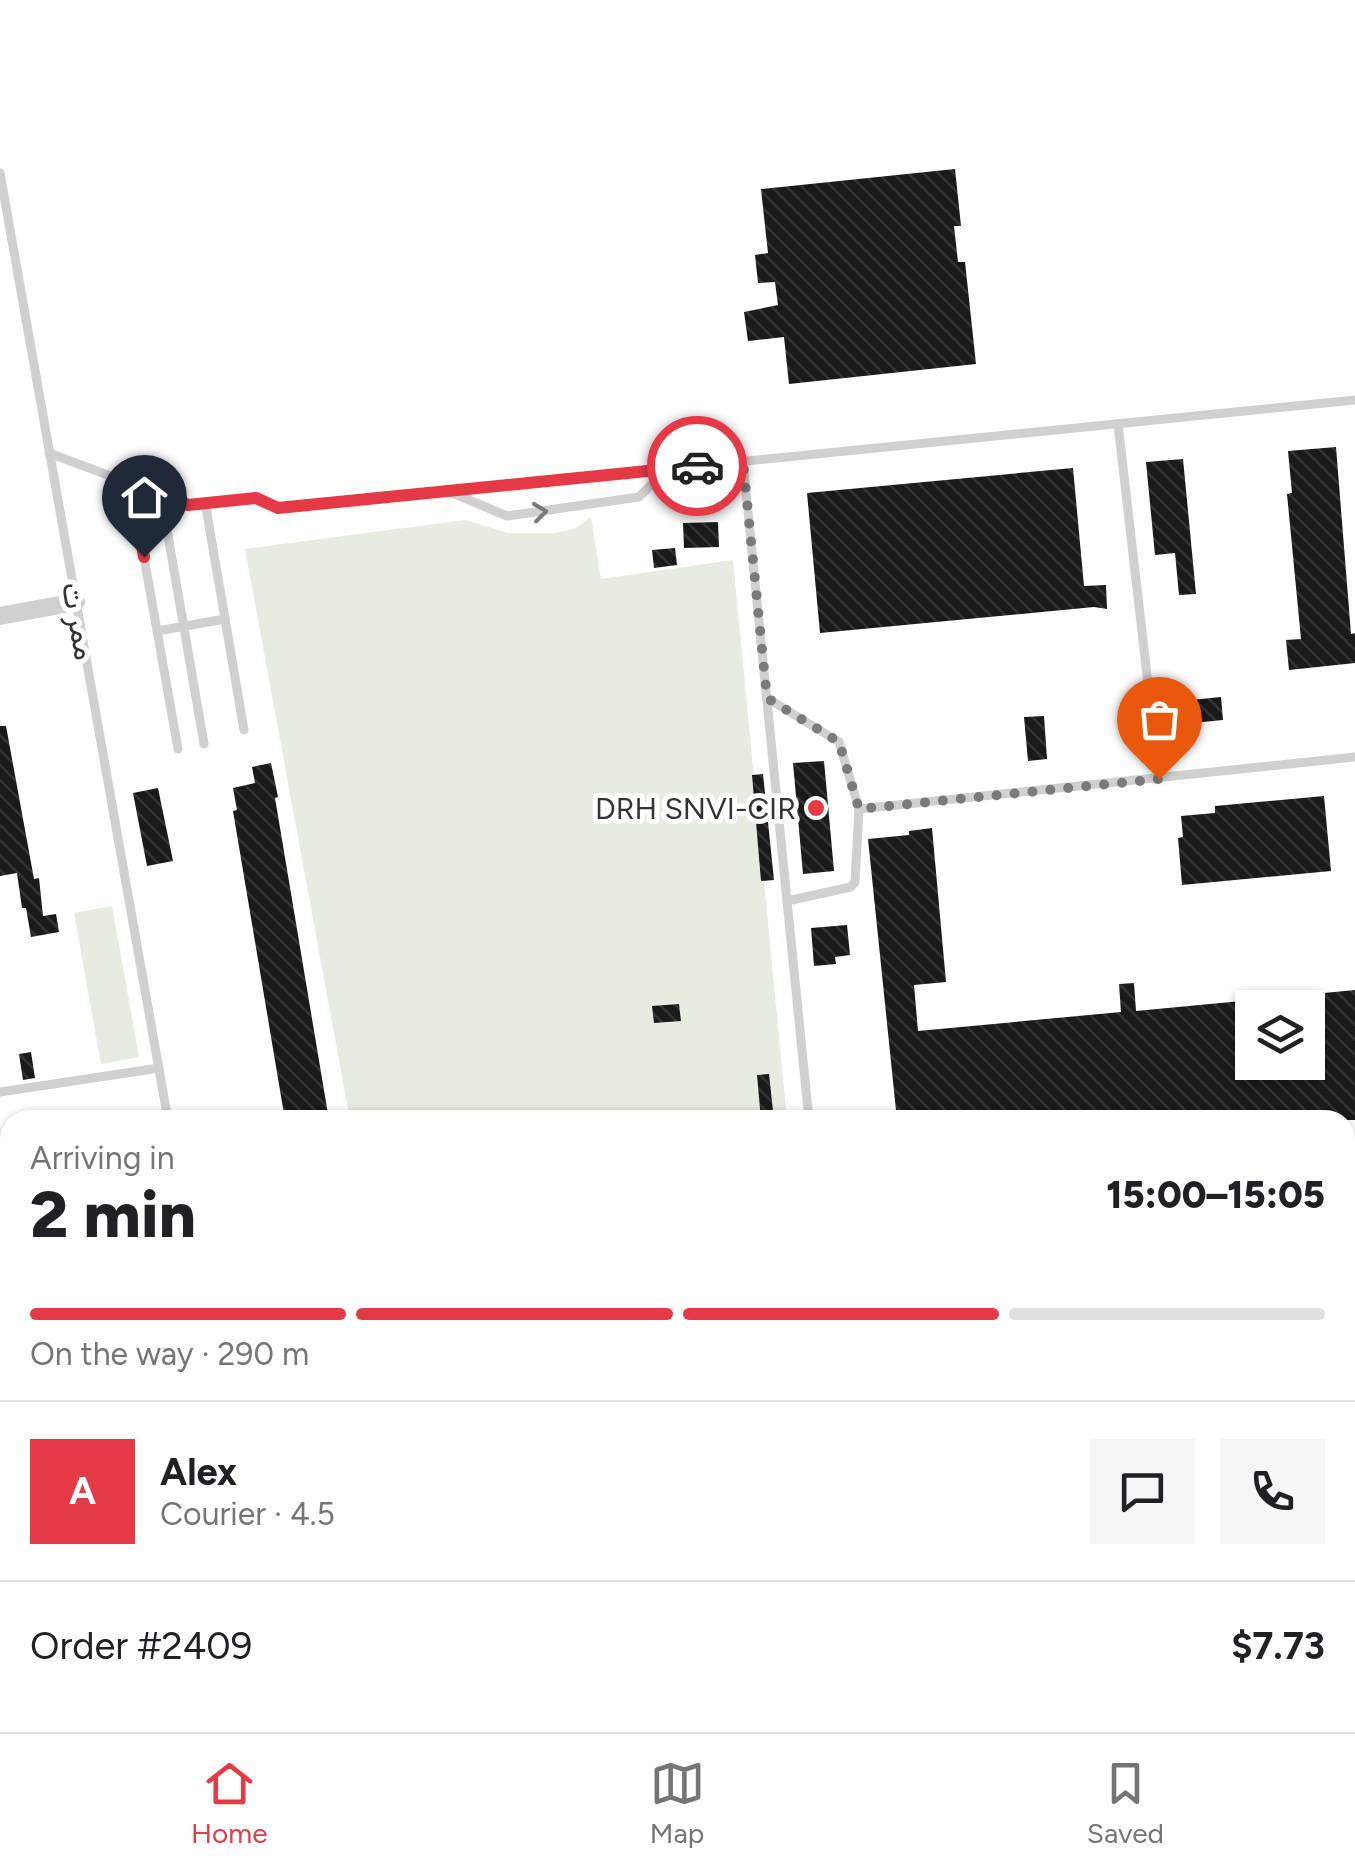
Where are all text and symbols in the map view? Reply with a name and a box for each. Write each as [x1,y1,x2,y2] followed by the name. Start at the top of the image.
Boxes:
[647,416,747,516] courier
[670,439,725,494] icon: car
[102,455,187,558] pin
[117,470,172,525] icon: home
[532,502,548,523] one-way arrow
[54,579,104,663] street label: ممر ت
[1117,677,1202,780] pin
[1132,692,1187,747] icon: bag
[595,790,796,827] place label: DRH SNVI-CIR
[805,797,827,819] marker: DRH SNVI-CIR
[1235,990,1325,1080] map controls
[1235,990,1325,1080] button: layers
[30,1139,175,1177] text: Arriving in
[1106,1172,1325,1218] text: 15:00–15:05
[30,1175,196,1253] text: 2 min
[30,1335,309,1373] text: On the way · 290 m
[1090,1439,1195,1544] button: chat
[1220,1439,1325,1544] button: phone
[160,1449,237,1495] text: Alex
[69,1468,96,1514] text: A
[160,1495,335,1533] text: Courier · 4.5
[30,1623,252,1669] text: Order #2409
[1231,1623,1325,1669] text: $7.73
[191,1756,267,1850] tab: Home
[650,1756,705,1850] tab: Map
[1087,1756,1164,1850] tab: Saved

